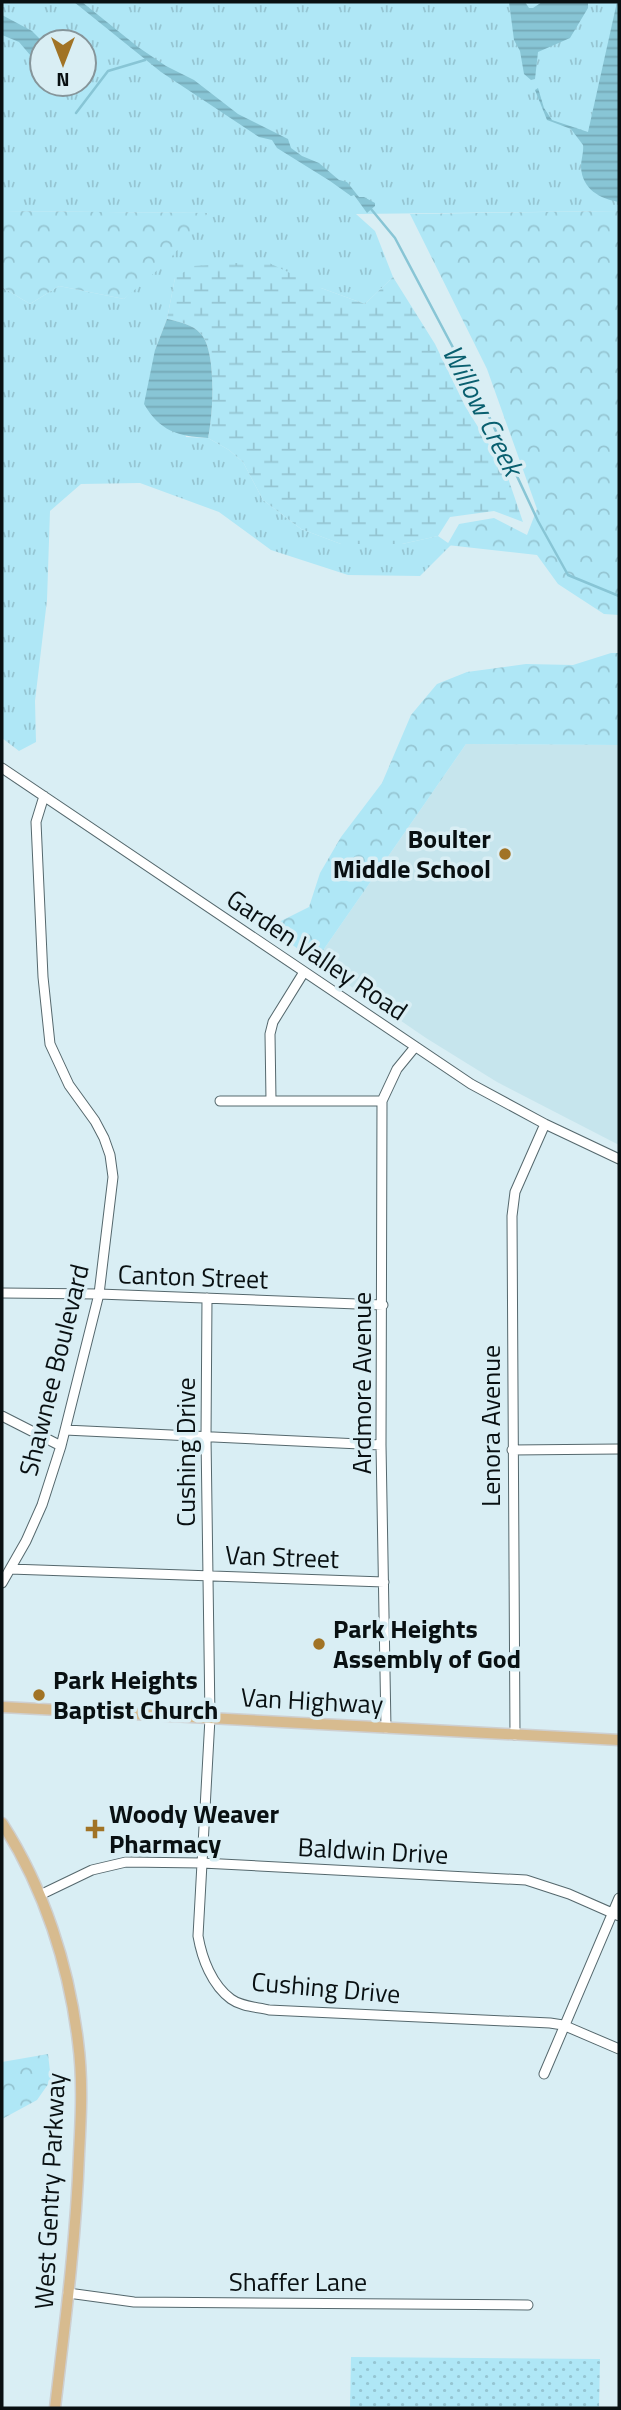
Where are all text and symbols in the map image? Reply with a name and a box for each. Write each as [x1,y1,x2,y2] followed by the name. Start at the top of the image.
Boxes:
[28,28,98,98] north arrow
[56,66,70,95] text: N
[432,337,536,486] water label: Willow Creek
[333,819,491,888] place label: Boulter Middle School
[497,846,513,862] marker: Boulter Middle School
[219,879,416,1030] street label: Garden Valley Road
[117,1254,269,1299] street label: Canton Street
[8,1260,99,1480] street label: Shawnee Boulevard
[342,1292,381,1474] street label: Ardmore Avenue
[471,1345,510,1507] street label: Lenora Avenue
[166,1377,205,1527] street label: Cushing Drive
[224,1535,340,1578] street label: Van Street
[333,1609,521,1678] place label: Park Heights Assembly of God
[311,1636,327,1652] marker: Park Heights Assembly of God
[53,1660,218,1729] place label: Park Heights Baptist Church
[240,1677,384,1724] street label: Van Highway
[31,1687,47,1703] marker: Park Heights Baptist Church
[109,1794,279,1863] place label: Woody Weaver Pharmacy
[87,1821,103,1837] marker: Woody Weaver Pharmacy
[297,1827,449,1874] street label: Baldwin Drive
[250,1962,402,2013] street label: Cushing Drive
[24,2072,75,2310] street label: West Gentry Parkway
[229,2262,367,2301] street label: Shaffer Lane

